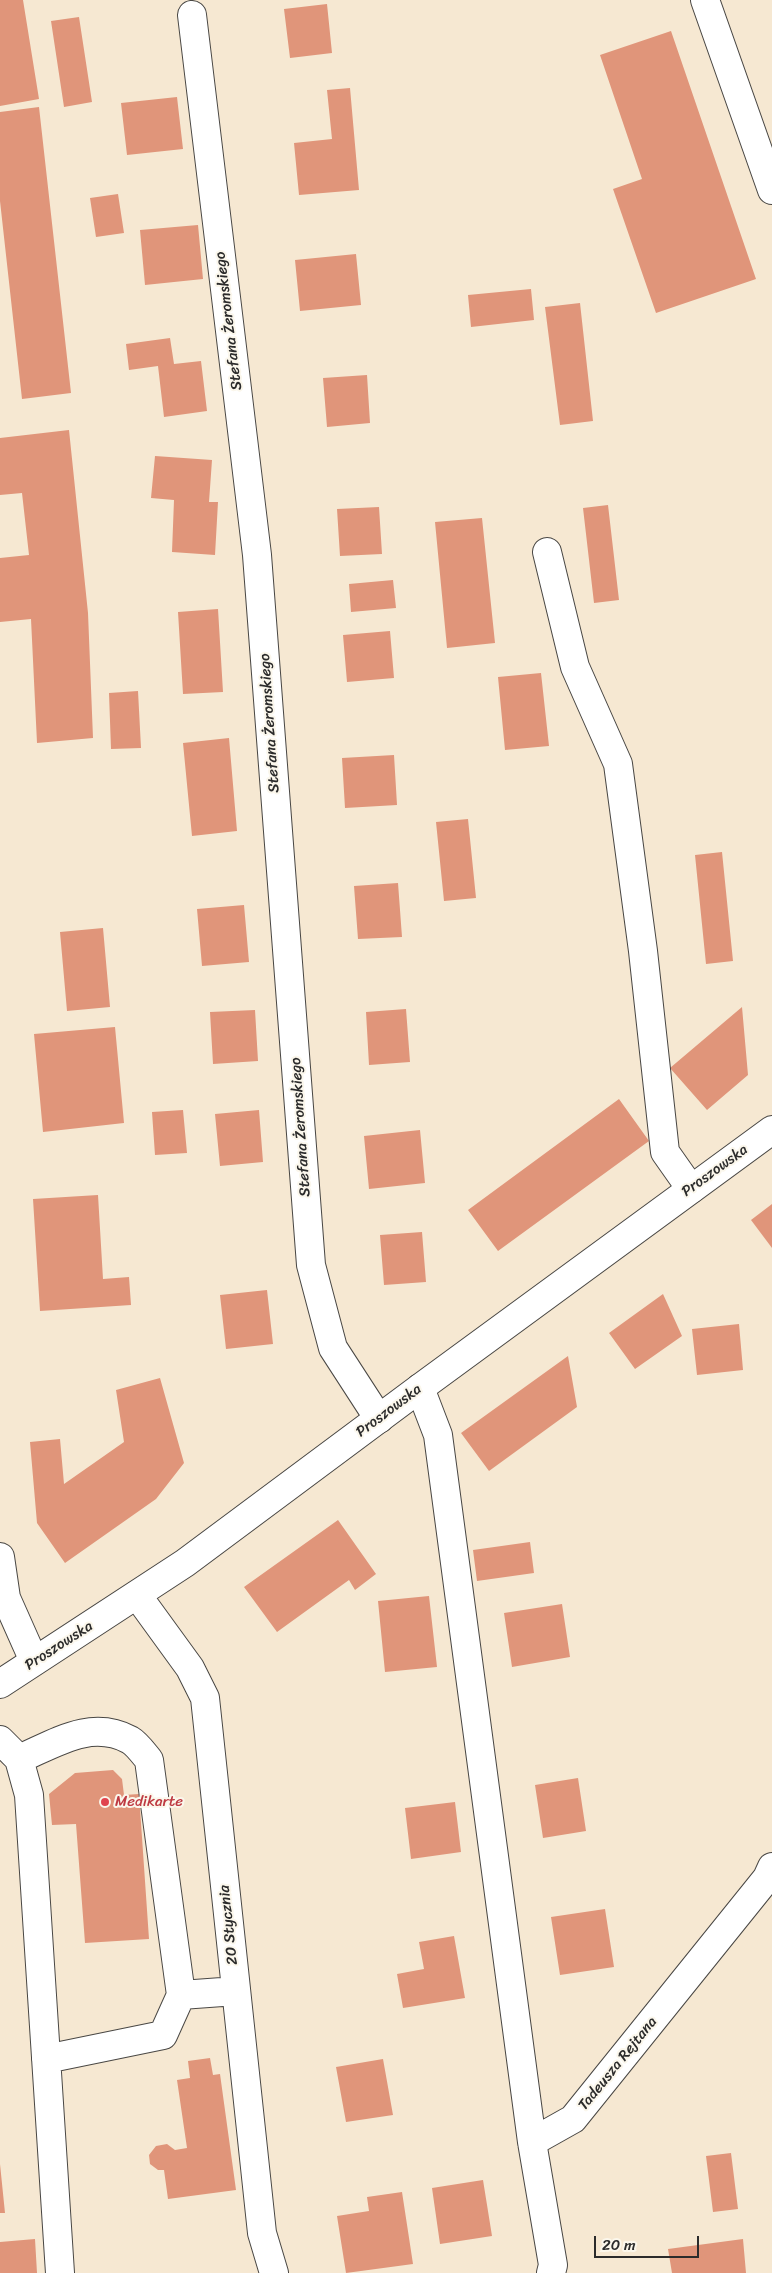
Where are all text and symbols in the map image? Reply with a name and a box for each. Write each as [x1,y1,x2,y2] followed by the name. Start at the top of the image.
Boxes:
[212,251,246,391] street label: Stefana Żeromskiego
[256,653,284,793] street label: Stefana Żeromskiego
[287,1057,315,1197] street label: Stefana Żeromskiego
[678,1141,752,1201] street label: Proszowska
[353,1381,425,1441] street label: Proszowska
[22,1617,96,1675] street label: Proszowska
[115,1793,183,1811] place label: Medikarte
[99,1796,111,1808] marker: Medikarte
[216,1884,242,1966] street label: 20 Stycznia
[575,2014,661,2114] street label: Tadeusza Rejtana
[597,2226,702,2258] scale bar
[602,2232,636,2258] text: 20 m

